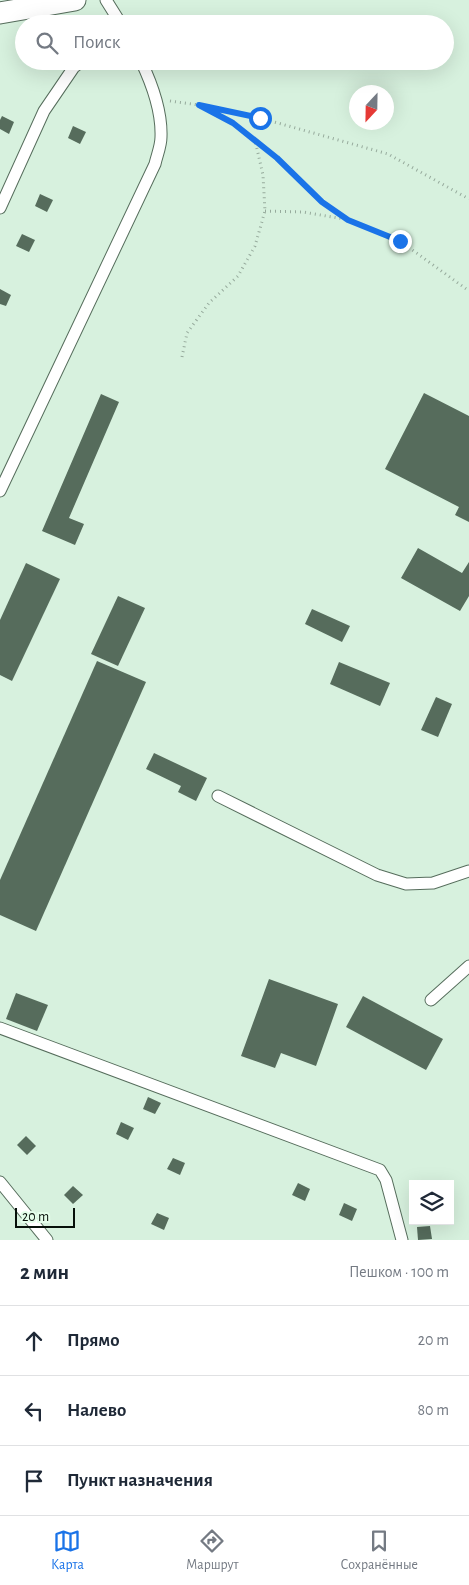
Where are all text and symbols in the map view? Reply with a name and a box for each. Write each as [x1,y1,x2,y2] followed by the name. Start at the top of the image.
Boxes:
[15,15,454,70] search box
[33,29,61,57] icon: search
[73,33,120,52] text: Поиск
[349,85,394,130] north arrow
[249,107,272,130] route start
[389,230,412,253] route end
[409,1180,454,1225] map controls
[409,1180,454,1225] button: layers
[15,1205,75,1228] scale bar
[22,1210,49,1224] text: 20 m
[20,1262,69,1283] text: 2 мин
[349,1264,449,1280] text: Пешком · 100 m
[20,1327,48,1355] icon: ahead
[67,1331,120,1350] text: Прямо
[418,1332,449,1348] text: 20 m
[20,1397,48,1425] icon: left
[67,1401,126,1420] text: Налево
[418,1402,449,1418] text: 80 m
[20,1467,48,1495] icon: arrive
[67,1471,213,1490] text: Пункт назначения
[51,1527,84,1574] tab: Карта
[186,1527,239,1574] tab: Маршрут
[341,1527,418,1574] tab: Сохранённые

